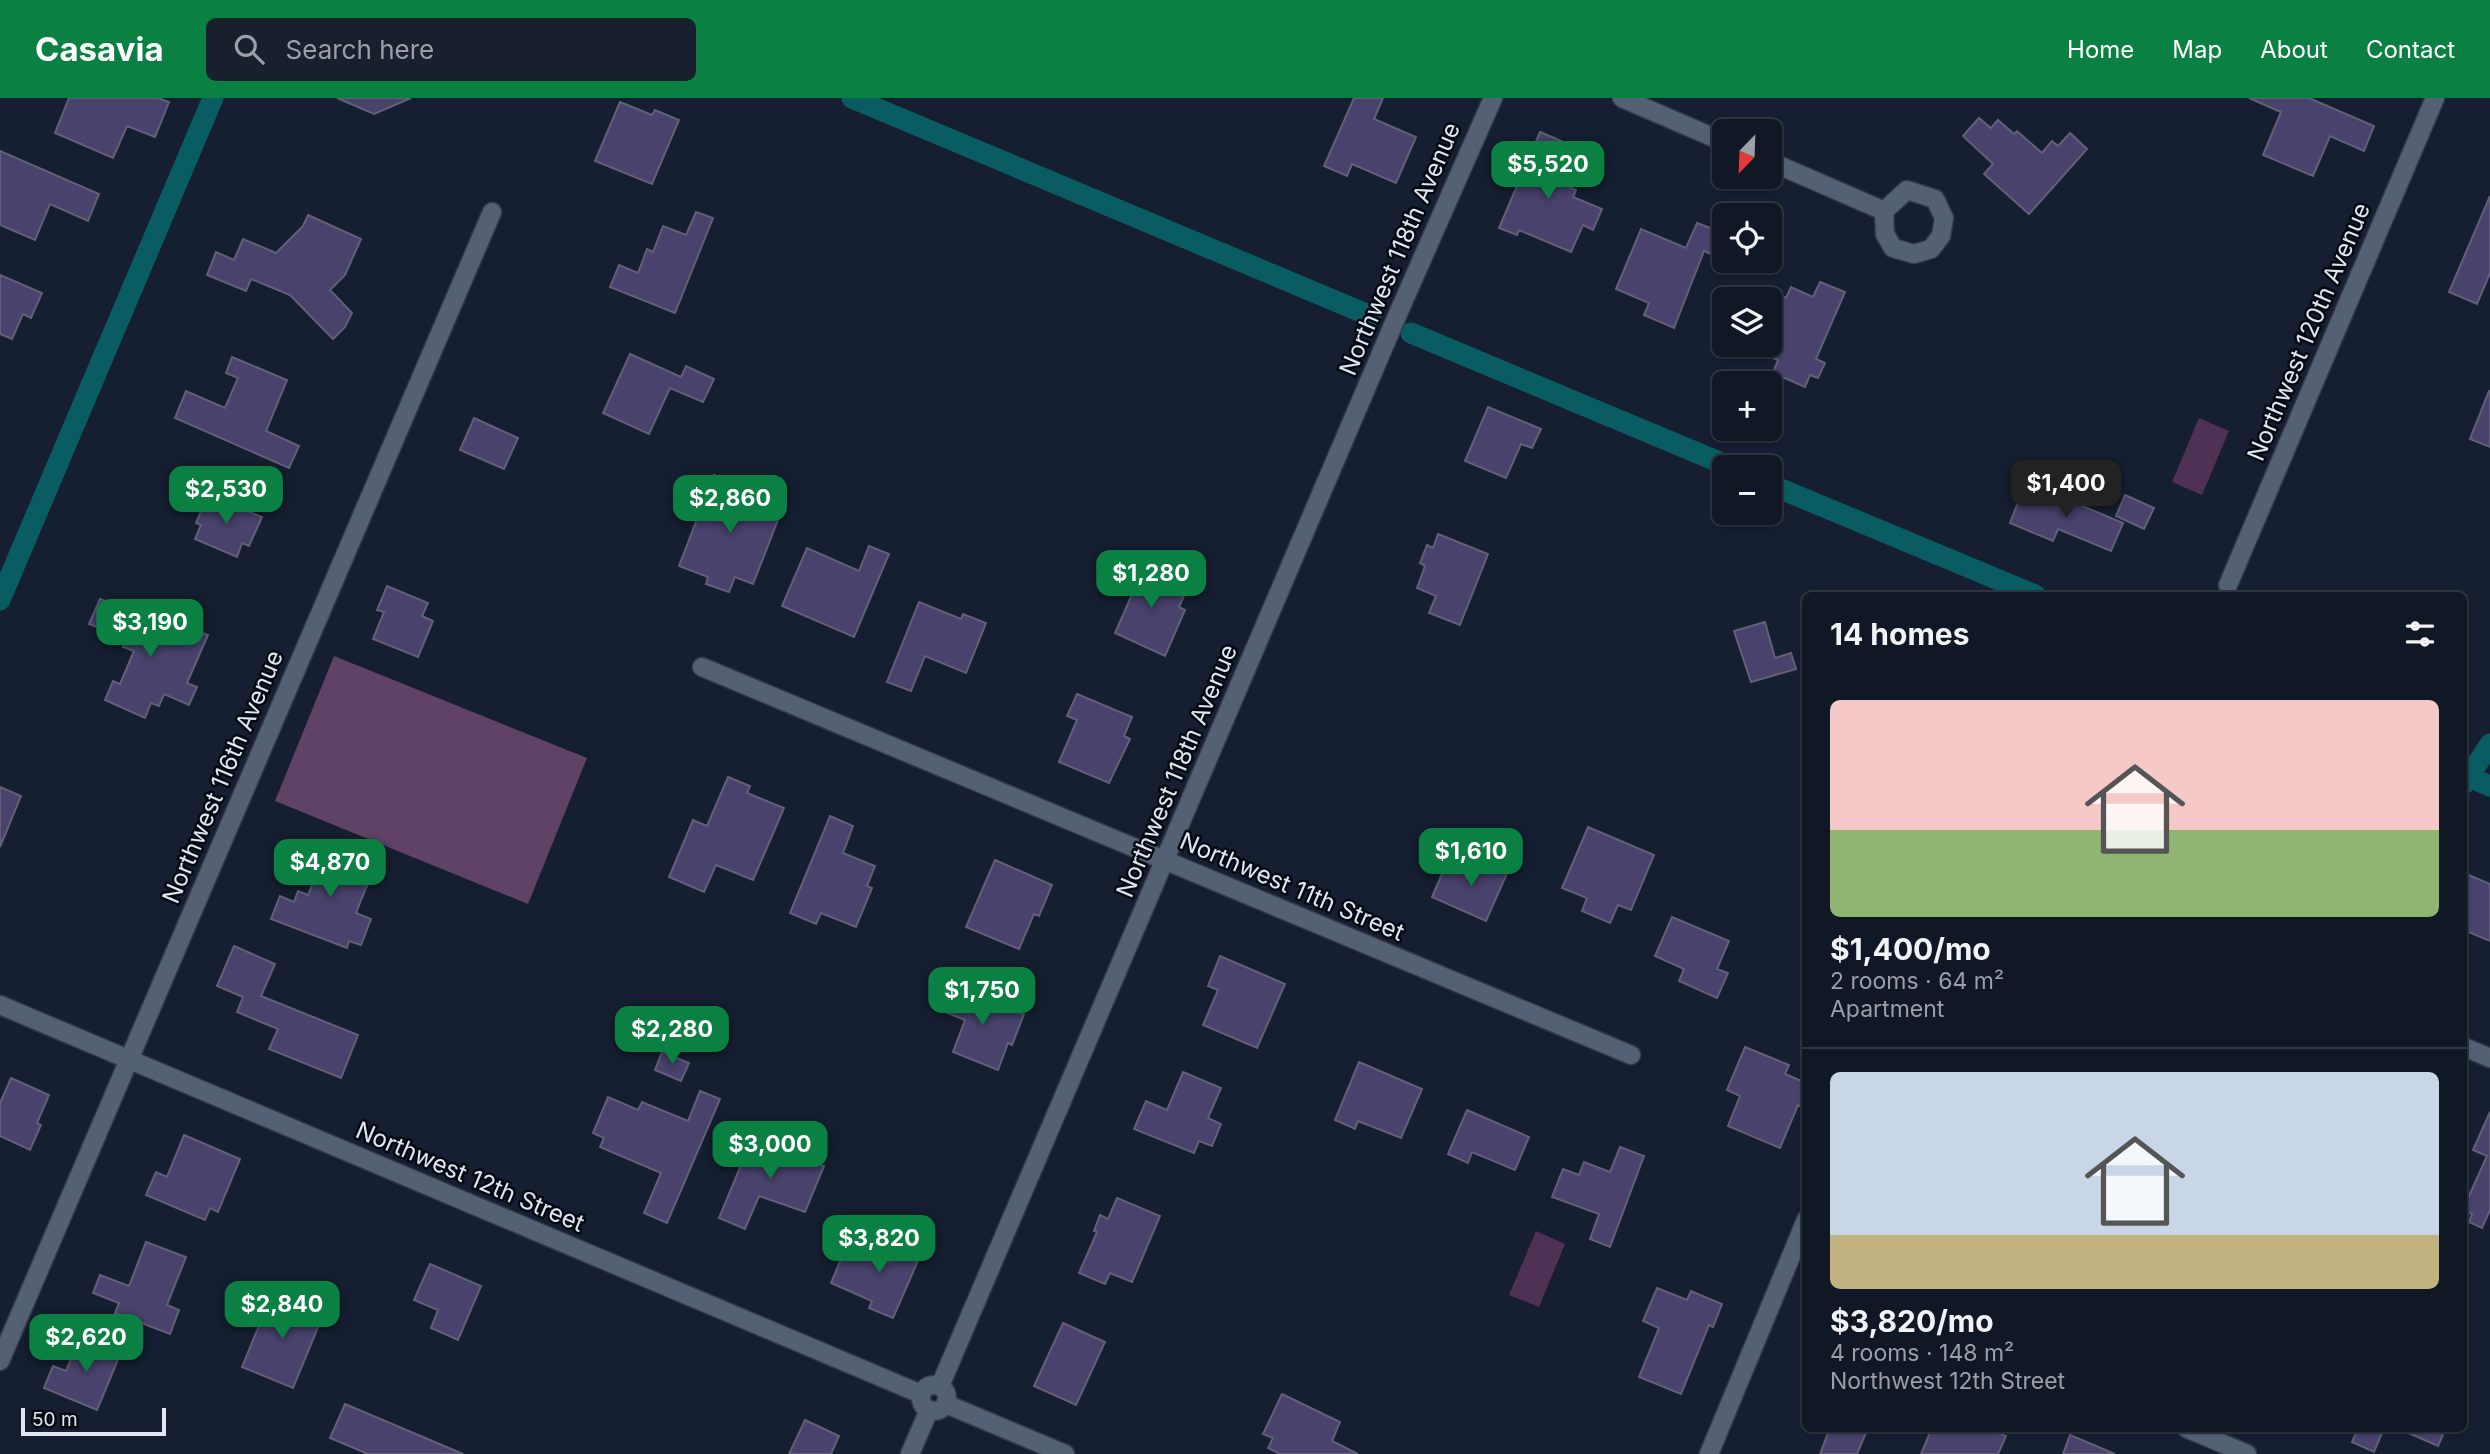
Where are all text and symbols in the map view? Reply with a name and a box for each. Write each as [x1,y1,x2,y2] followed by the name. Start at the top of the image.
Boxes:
[206,18,696,81] search box
[35,29,164,69] text: Casavia
[230,30,268,68] icon: search
[286,34,434,65] text: Search here
[2067,35,2134,64] text: Home
[2172,35,2222,64] text: Map
[2260,35,2328,64] text: About
[2366,35,2455,64] text: Contact
[1333,118,1466,380] street label: Northwest 118th Avenue
[1712,119,1782,189] north arrow
[1712,119,1782,525] map controls
[1491,141,1605,201] pin: $5,520
[1507,150,1589,178] text: $5,520
[2241,198,2376,465] street label: Northwest 120th Avenue
[1712,203,1782,273] button: locate
[1712,287,1782,357] button: layers
[1712,371,1782,441] button: +
[1712,455,1782,525] button: −
[2009,460,2123,520] pin: $1,400
[169,466,283,526] pin: $2,530
[2026,469,2106,497] text: $1,400
[185,475,267,503] text: $2,530
[673,476,787,535] pin: $2,860
[689,484,771,512] text: $2,860
[1094,550,1208,610] pin: $1,280
[1112,559,1190,587] text: $1,280
[93,600,207,659] pin: $3,190
[112,608,188,636] text: $3,190
[2401,615,2439,653] icon: filters
[1830,616,1969,652] text: 14 homes
[1110,640,1243,902] street label: Northwest 118th Avenue
[156,646,289,908] street label: Northwest 116th Avenue
[2072,746,2198,872] icon: home
[1176,826,1409,947] street label: Northwest 11th Street
[1414,828,1528,888] pin: $1,610
[1435,837,1507,865] text: $1,610
[273,840,387,899] pin: $4,870
[290,848,370,876] text: $4,870
[1830,931,1991,967] text: $1,400/mo
[1830,967,2004,995] text: 2 rooms · 64 m²
[925,968,1039,1027] pin: $1,750
[944,976,1020,1004] text: $1,750
[1830,995,1944,1023] text: Apartment
[615,1006,729,1066] pin: $2,280
[631,1015,713,1043] text: $2,280
[352,1115,589,1238] street label: Northwest 12th Street
[2072,1118,2198,1244] icon: home
[713,1122,827,1181] pin: $3,000
[729,1130,811,1158] text: $3,000
[822,1216,936,1275] pin: $3,820
[838,1224,920,1252] text: $3,820
[225,1282,339,1341] pin: $2,840
[241,1290,323,1318] text: $2,840
[1830,1303,1994,1339] text: $3,820/mo
[29,1314,143,1374] pin: $2,620
[45,1323,127,1351] text: $2,620
[1830,1339,2014,1367] text: 4 rooms · 148 m²
[1830,1367,2065,1395] text: Northwest 12th Street
[21,1405,166,1437] scale bar
[32,1408,78,1431] text: 50 m

